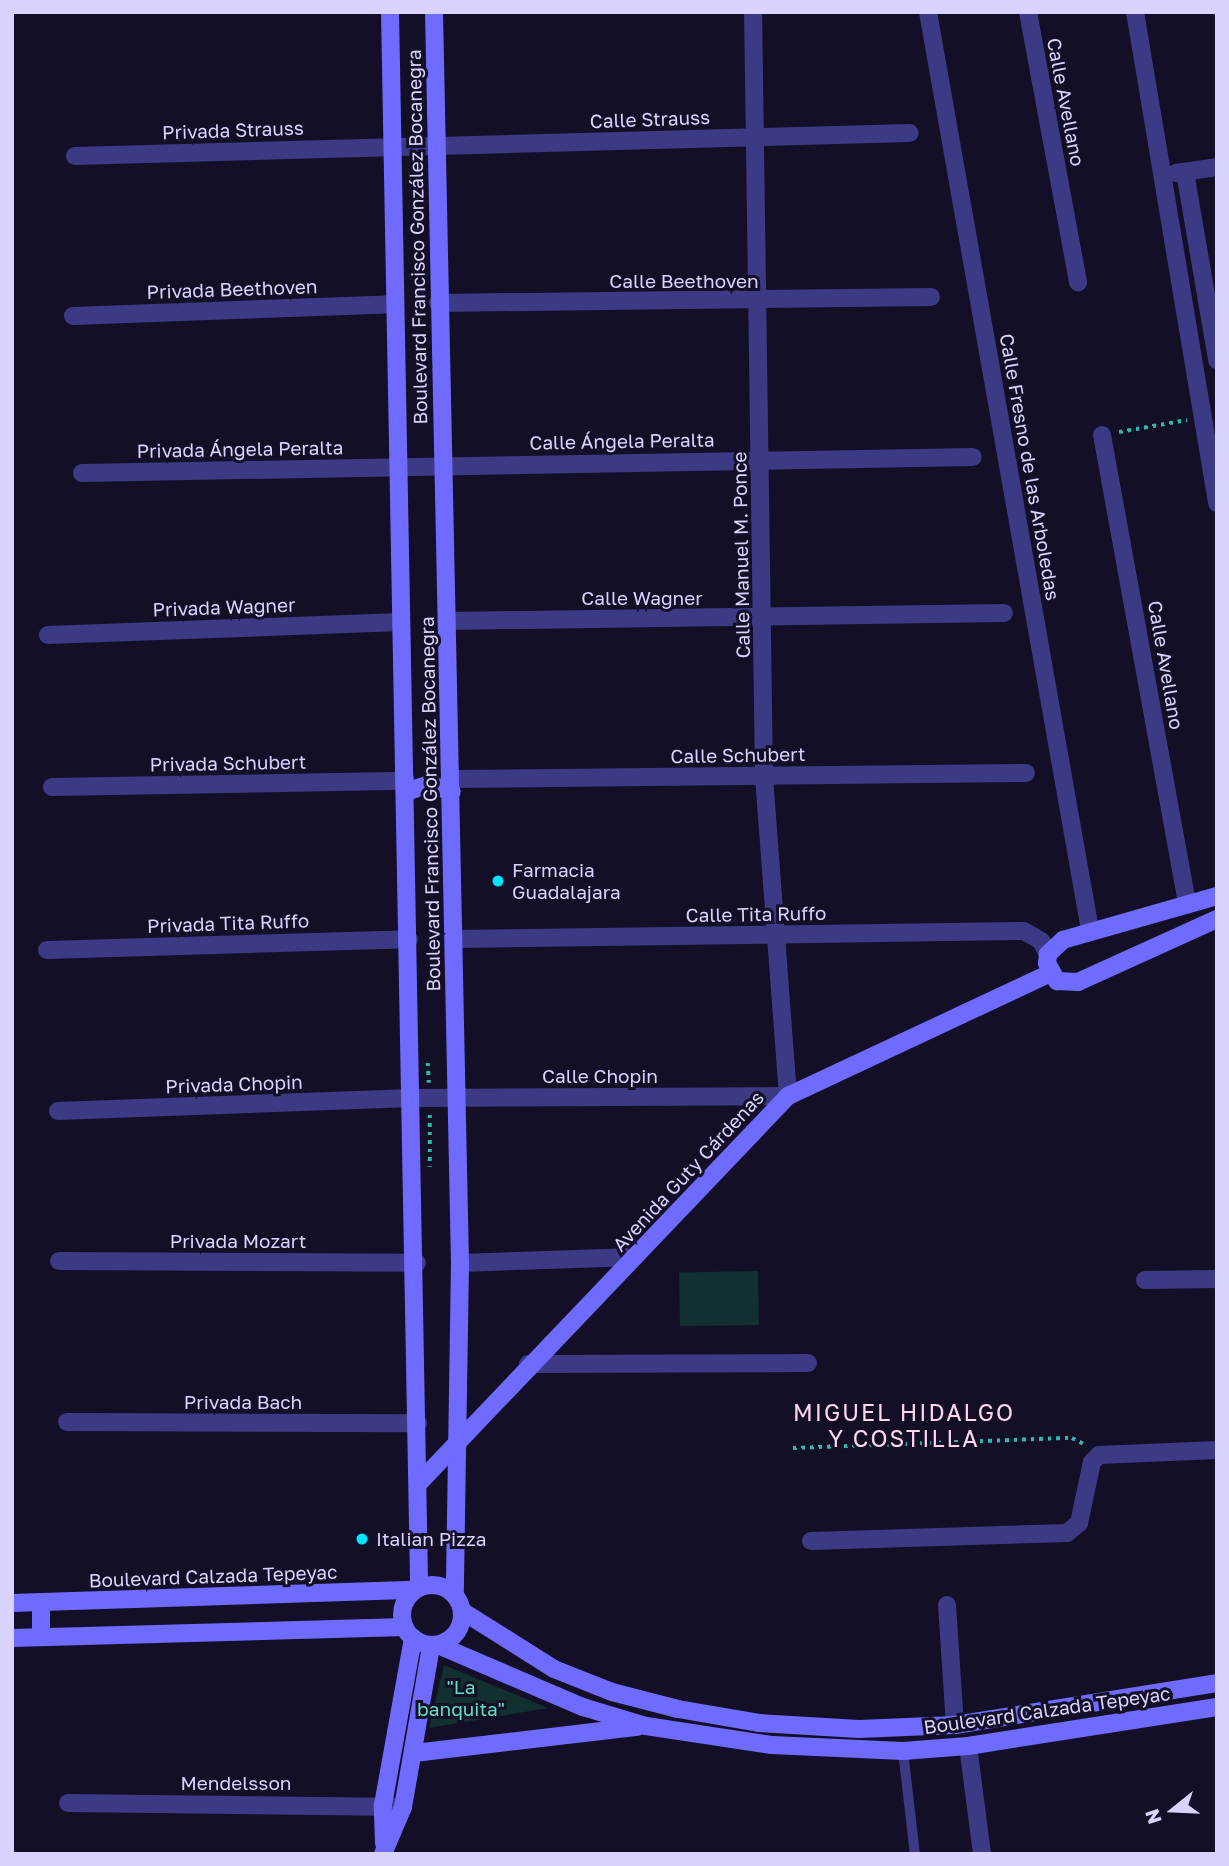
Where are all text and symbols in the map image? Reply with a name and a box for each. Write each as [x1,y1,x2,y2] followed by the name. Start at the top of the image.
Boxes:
[1042,36,1090,168] street label: Calle Avellano
[402,49,432,425] street label: Boulevard Francisco González Bocanegra
[589,106,711,132] street label: Calle Strauss
[162,116,304,144] street label: Privada Strauss
[609,270,759,292] street label: Calle Beethoven
[146,275,318,303] street label: Privada Beethoven
[995,332,1065,602] street label: Calle Fresno de las Arboledas
[529,428,715,454] street label: Calle Ángela Peralta
[136,436,344,462] street label: Privada Ángela Peralta
[728,451,754,659] street label: Calle Manuel M. Ponce
[581,587,703,609] street label: Calle Wagner
[152,593,296,621] street label: Privada Wagner
[1143,599,1189,731] street label: Calle Avellano
[415,616,445,992] street label: Boulevard Francisco González Bocanegra
[670,742,806,768] street label: Calle Schubert
[149,750,307,776] street label: Privada Schubert
[512,859,621,903] place label: Farmacia Guadalajara
[490,873,506,889] marker: Farmacia Guadalajara
[685,901,827,927] street label: Calle Tita Ruffo
[147,909,309,937] street label: Privada Tita Ruffo
[542,1065,658,1087] street label: Calle Chopin
[165,1070,303,1098] street label: Privada Chopin
[608,1086,768,1256] street label: Avenida Guty Cárdenas
[170,1230,306,1252] street label: Privada Mozart
[184,1391,302,1413] street label: Privada Bach
[795,1398,1013,1452] district label: MIGUEL HIDALGO Y COSTILLA
[376,1528,486,1550] place label: Italian Pizza
[354,1531,370,1547] marker: Italian Pizza
[88,1560,338,1592] street label: Boulevard Calzada Tepeyac
[417,1676,505,1720] park label: "La banquita"
[922,1681,1172,1739] street label: Boulevard Calzada Tepeyac
[180,1772,292,1794] street label: Mendelsson
[1138,1775,1208,1845] north arrow
[1139,1806,1166,1827] text: N

